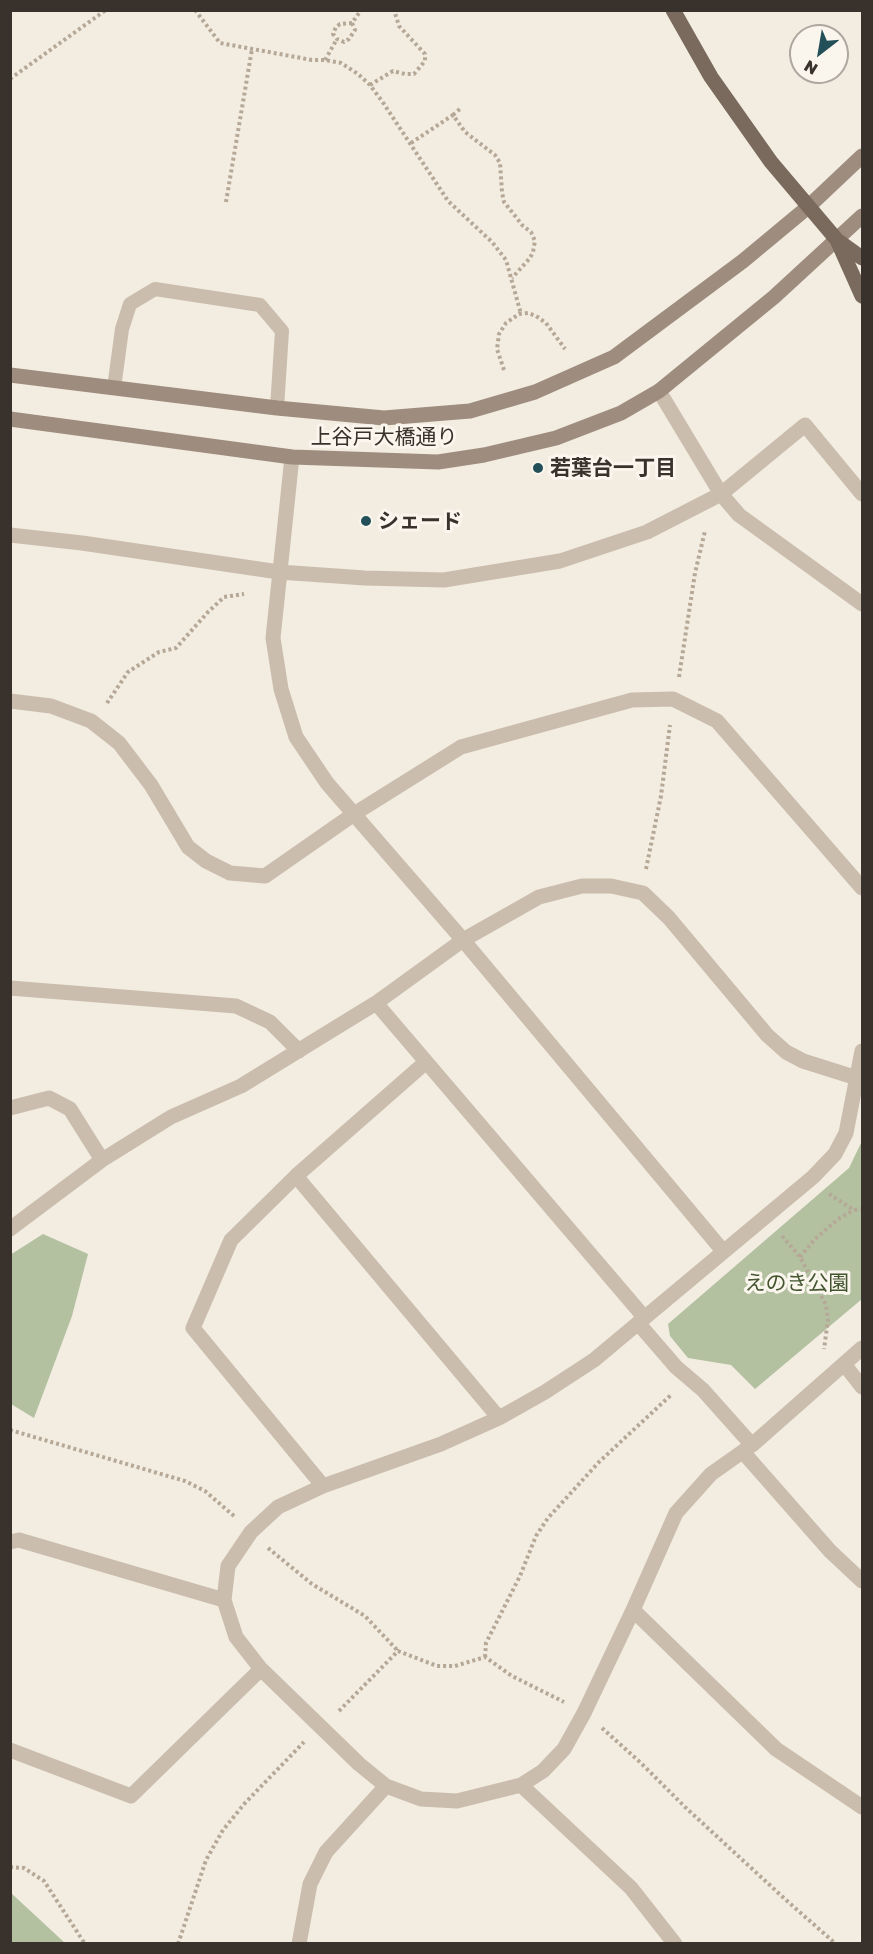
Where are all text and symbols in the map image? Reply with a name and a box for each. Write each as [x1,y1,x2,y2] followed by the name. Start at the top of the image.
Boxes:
[789,24,849,84] north arrow
[800,56,821,79] text: N
[311,424,457,450] street label: 上谷戸大橋通り
[550,455,676,481] place label: 若葉台一丁目
[531,461,545,475] marker: 若葉台一丁目
[378,508,462,534] place label: シェード
[359,514,373,528] marker: シェード
[745,1270,849,1296] park label: えのき公園

